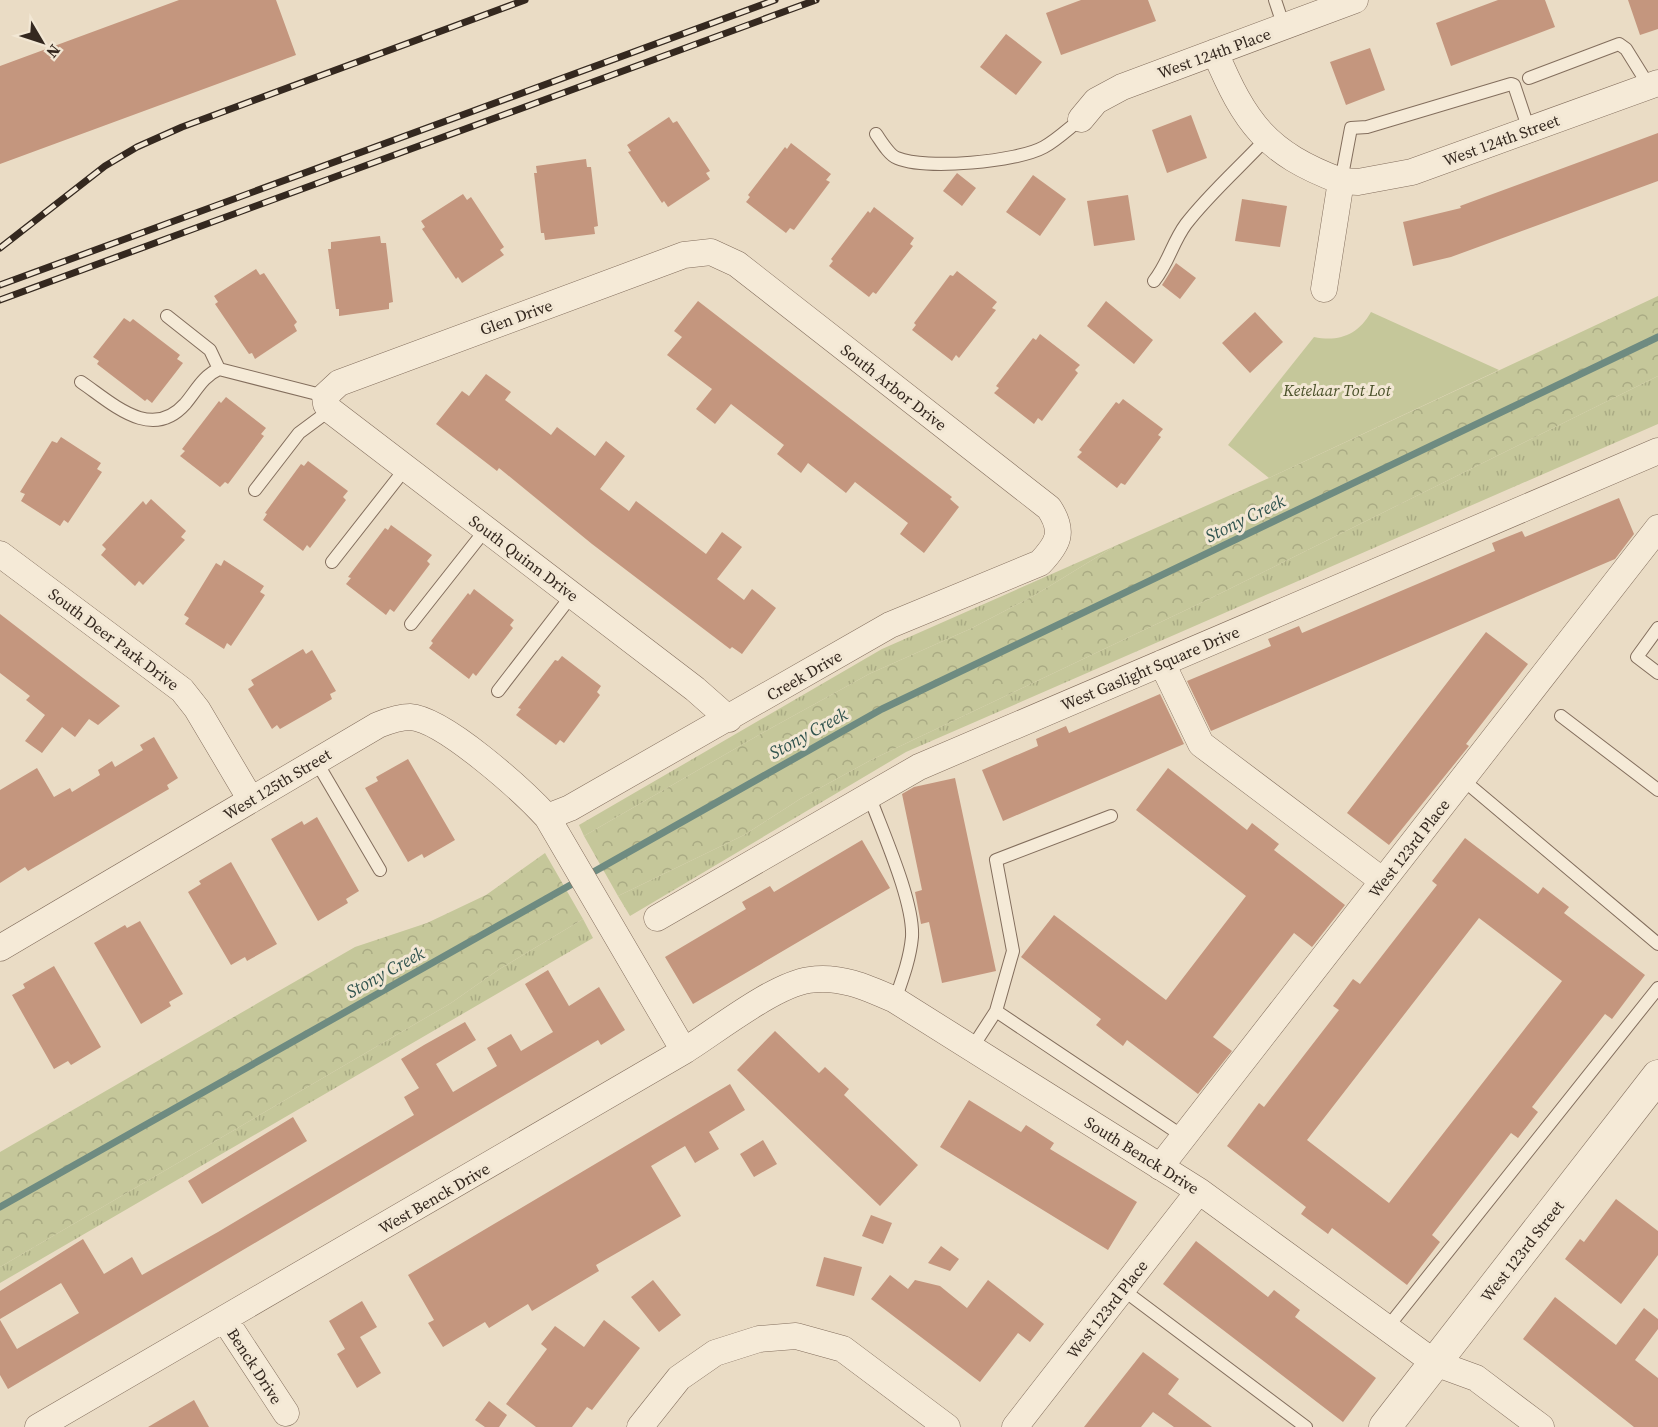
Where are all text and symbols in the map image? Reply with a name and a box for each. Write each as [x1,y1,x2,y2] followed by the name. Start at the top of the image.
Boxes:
[12,12,72,72] north arrow
[1154,22,1274,84] street label: West 124th Place
[41,40,66,63] text: N
[1440,108,1563,171] street label: West 124th Street
[477,294,555,340] street label: Glen Drive
[836,339,952,435] street label: South Arbor Drive
[1282,379,1391,401] park label: Ketelaar Tot Lot
[1201,488,1290,548] water label: Stony Creek
[465,510,583,606] street label: South Quinn Drive
[44,583,184,695] street label: South Deer Park Drive
[1057,620,1243,716] street label: West Gaslight Square Drive
[762,644,846,706] street label: Creek Drive
[764,701,852,765] water label: Stony Creek
[219,743,336,825] street label: West 125th Street
[1363,794,1455,902] street label: West 123rd Place
[341,940,429,1004] water label: Stony Creek
[1080,1111,1204,1199] street label: South Benck Drive
[374,1157,494,1239] street label: West Benck Drive
[1475,1195,1569,1306] street label: West 123rd Street
[1061,1255,1153,1363] street label: West 123rd Place
[222,1324,288,1408] street label: Benck Drive

